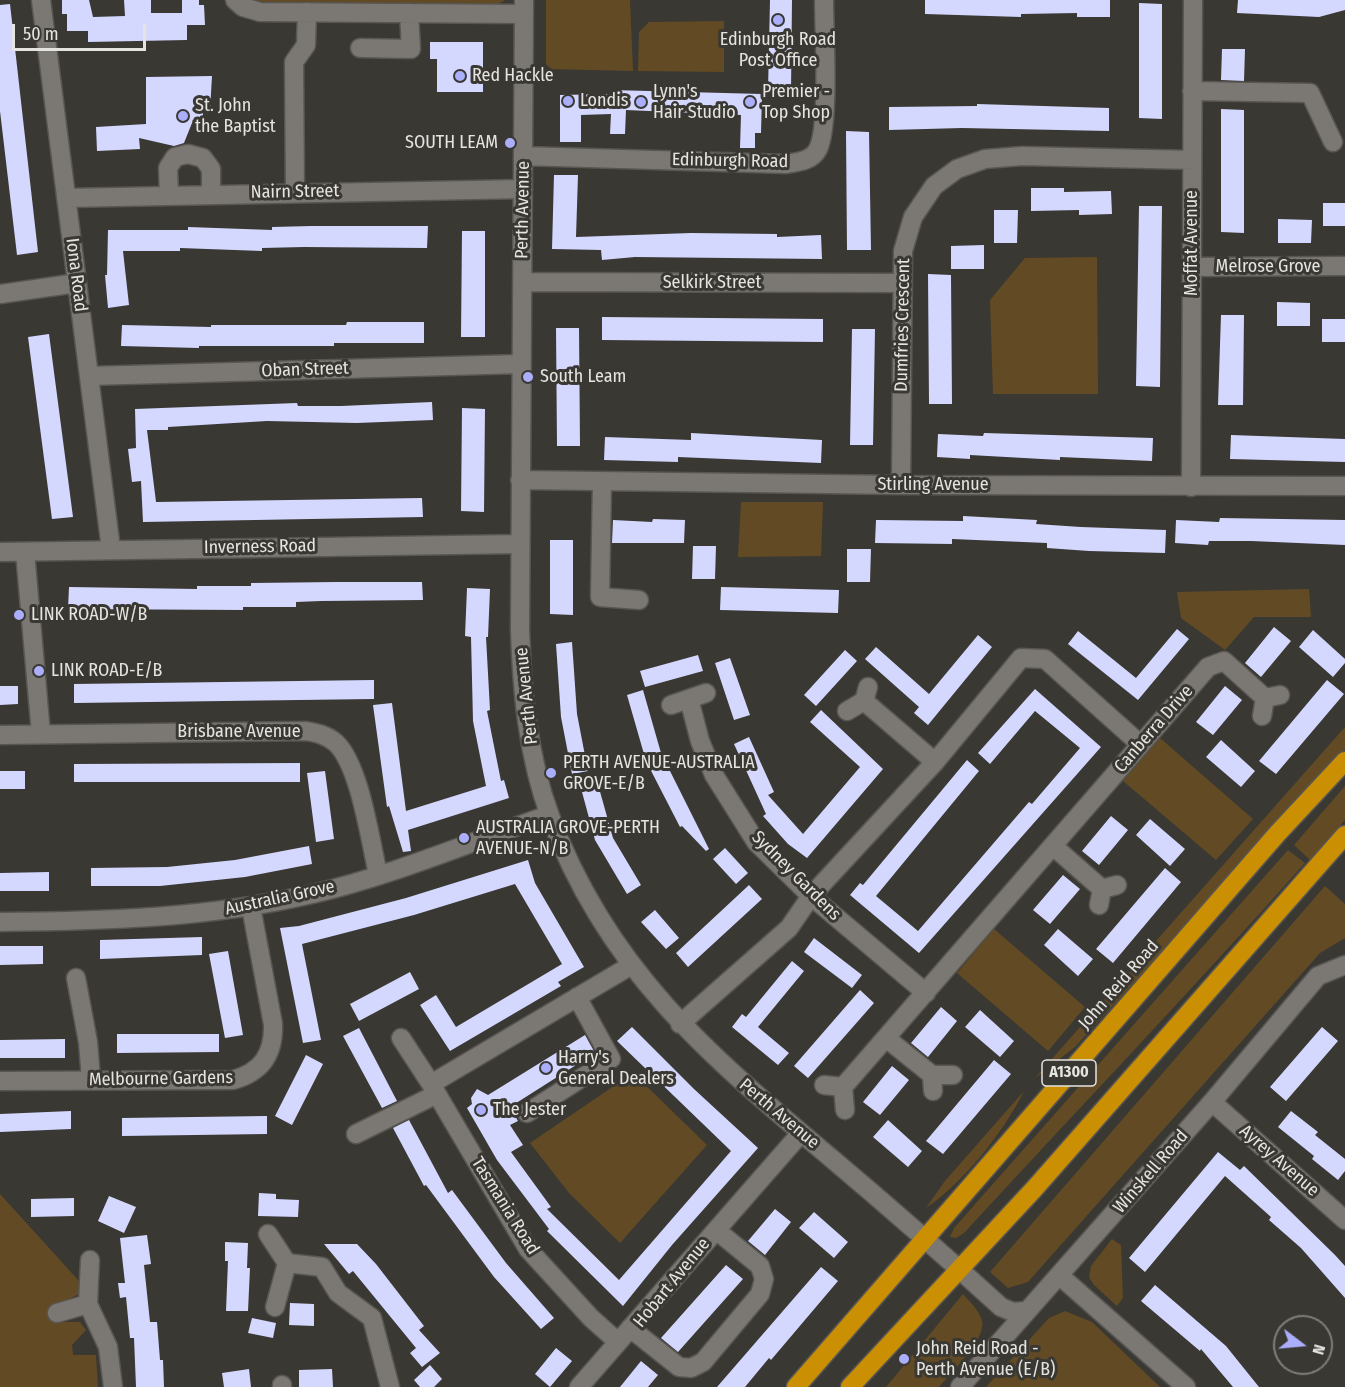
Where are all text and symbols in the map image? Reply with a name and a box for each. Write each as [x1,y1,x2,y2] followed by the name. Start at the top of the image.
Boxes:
[15,12,148,50] scale bar
[771,13,785,27] marker: Edinburgh Road Post Office
[23,23,59,45] text: 50 m
[720,29,836,72] place label: Edinburgh Road Post Office
[472,65,554,87] place label: Red Hackle
[453,69,467,83] marker: Red Hackle
[653,81,736,124] place label: Lynn's Hair Studio
[762,81,830,124] place label: Premier - Top Shop
[580,90,628,112] place label: Londis
[561,94,575,108] marker: Londis
[195,95,276,138] place label: St. John the Baptist
[634,95,648,109] marker: Lynn's Hair Studio
[743,95,757,109] marker: Premier - Top Shop
[176,109,190,123] marker: St. John the Baptist
[405,132,498,154] place label: SOUTH LEAM
[503,136,517,150] marker: SOUTH LEAM
[672,149,788,173] street label: Edinburgh Road
[511,161,535,259] street label: Perth Avenue
[251,180,339,204] street label: Nairn Street
[1181,190,1203,296] street label: Moffat Avenue
[61,237,91,313] street label: Iona Road
[1216,256,1320,278] street label: Melrose Grove
[891,258,915,392] street label: Dumfries Crescent
[663,272,761,294] street label: Selkirk Street
[261,358,349,382] street label: Oban Street
[540,366,626,388] place label: South Leam
[521,370,535,384] marker: South Leam
[877,474,989,496] street label: Stirling Avenue
[204,535,316,559] street label: Inverness Road
[31,604,147,626] place label: LINK ROAD-W/B
[12,608,26,622] marker: LINK ROAD-W/B
[511,646,543,746] street label: Perth Avenue
[51,660,162,682] place label: LINK ROAD-E/B
[32,664,46,678] marker: LINK ROAD-E/B
[1110,681,1198,777] street label: Canberra Drive
[177,721,301,743] street label: Brisbane Avenue
[563,752,755,795] place label: PERTH AVENUE-AUSTRALIA GROVE-E/B
[544,766,558,780] marker: PERTH AVENUE-AUSTRALIA GROVE-E/B
[476,817,660,860] place label: AUSTRALIA GROVE-PERTH AVENUE-N/B
[747,827,845,925] street label: Sydney Gardens
[457,831,471,845] marker: AUSTRALIA GROVE-PERTH AVENUE-N/B
[223,876,337,920] street label: Australia Grove
[1074,936,1164,1034] street label: John Reid Road
[558,1047,674,1090] place label: Harry's General Dealers
[1042,1060,1096,1086] road number: A1300
[539,1061,553,1075] marker: Harry's General Dealers
[89,1067,233,1091] street label: Melbourne Gardens
[735,1074,823,1154] street label: Perth Avenue
[493,1099,566,1121] place label: The Jester
[474,1103,488,1117] marker: The Jester
[1235,1121,1323,1201] street label: Ayrey Avenue
[1109,1126,1193,1218] street label: Winskell Road
[466,1153,544,1259] street label: Tasmania Road
[629,1234,715,1332] street label: Hobart Avenue
[1273,1315,1333,1375] north arrow
[916,1338,1055,1380] place label: John Reid Road - Perth Avenue (E/B)
[1308,1342,1329,1357] text: N
[897,1352,911,1366] marker: John Reid Road - Perth Avenue (E/B)

